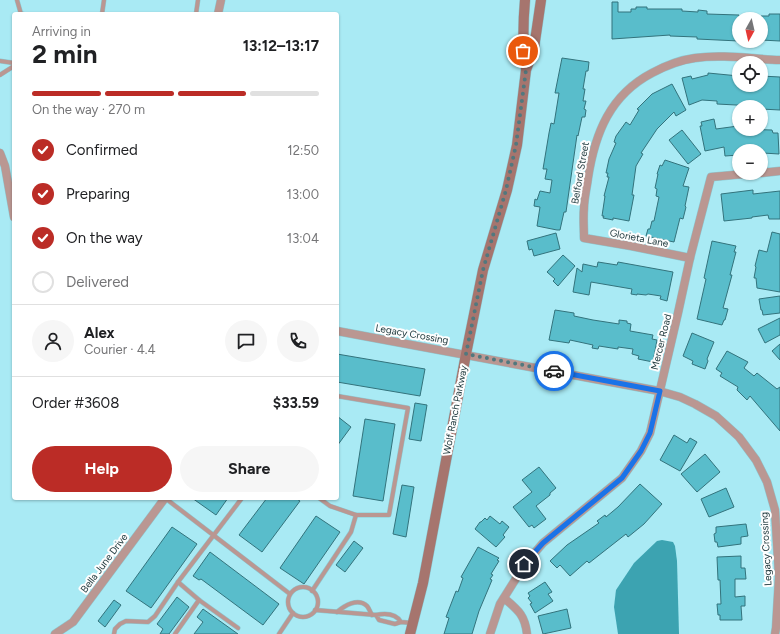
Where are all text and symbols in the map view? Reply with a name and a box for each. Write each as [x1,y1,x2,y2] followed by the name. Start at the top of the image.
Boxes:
[732,12,768,48] north arrow
[732,12,768,180] map controls
[32,24,91,39] text: Arriving in
[506,34,540,68] pin
[243,37,319,55] text: 13:12–13:17
[32,38,98,70] text: 2 min
[512,40,534,62] icon: bag
[732,56,768,92] button: locate
[732,100,768,136] button: +
[32,102,145,117] text: On the way · 270 m
[32,139,54,161] icon: check
[66,141,138,159] text: Confirmed
[568,141,592,205] street label: Belford Street
[287,143,319,158] text: 12:50
[732,144,768,180] button: −
[32,183,54,205] icon: check
[66,185,130,203] text: Preparing
[287,187,319,202] text: 13:00
[609,226,670,250] street label: Glorieta Lane
[32,227,54,249] icon: check
[66,229,143,247] text: On the way
[287,231,319,246] text: 13:04
[66,273,129,291] text: Delivered
[648,313,674,371] street label: Mercer Road
[32,320,74,362] button: person
[225,320,267,362] button: chat
[277,320,319,362] button: phone
[374,321,450,347] street label: Legacy Crossing
[84,324,114,342] text: Alex
[84,342,156,357] text: Courier · 4.4
[534,351,574,391] courier
[543,360,565,382] icon: car
[440,363,470,456] street label: Wolf Ranch Parkway
[32,394,119,412] text: Order #3608
[273,394,319,412] text: $33.59
[32,446,172,492] button: Help
[180,446,319,492] button: Share
[758,512,774,586] street label: Legacy Crossing
[77,530,131,595] street label: Bella June Drive
[507,547,541,581] pin
[513,553,535,575] icon: home

